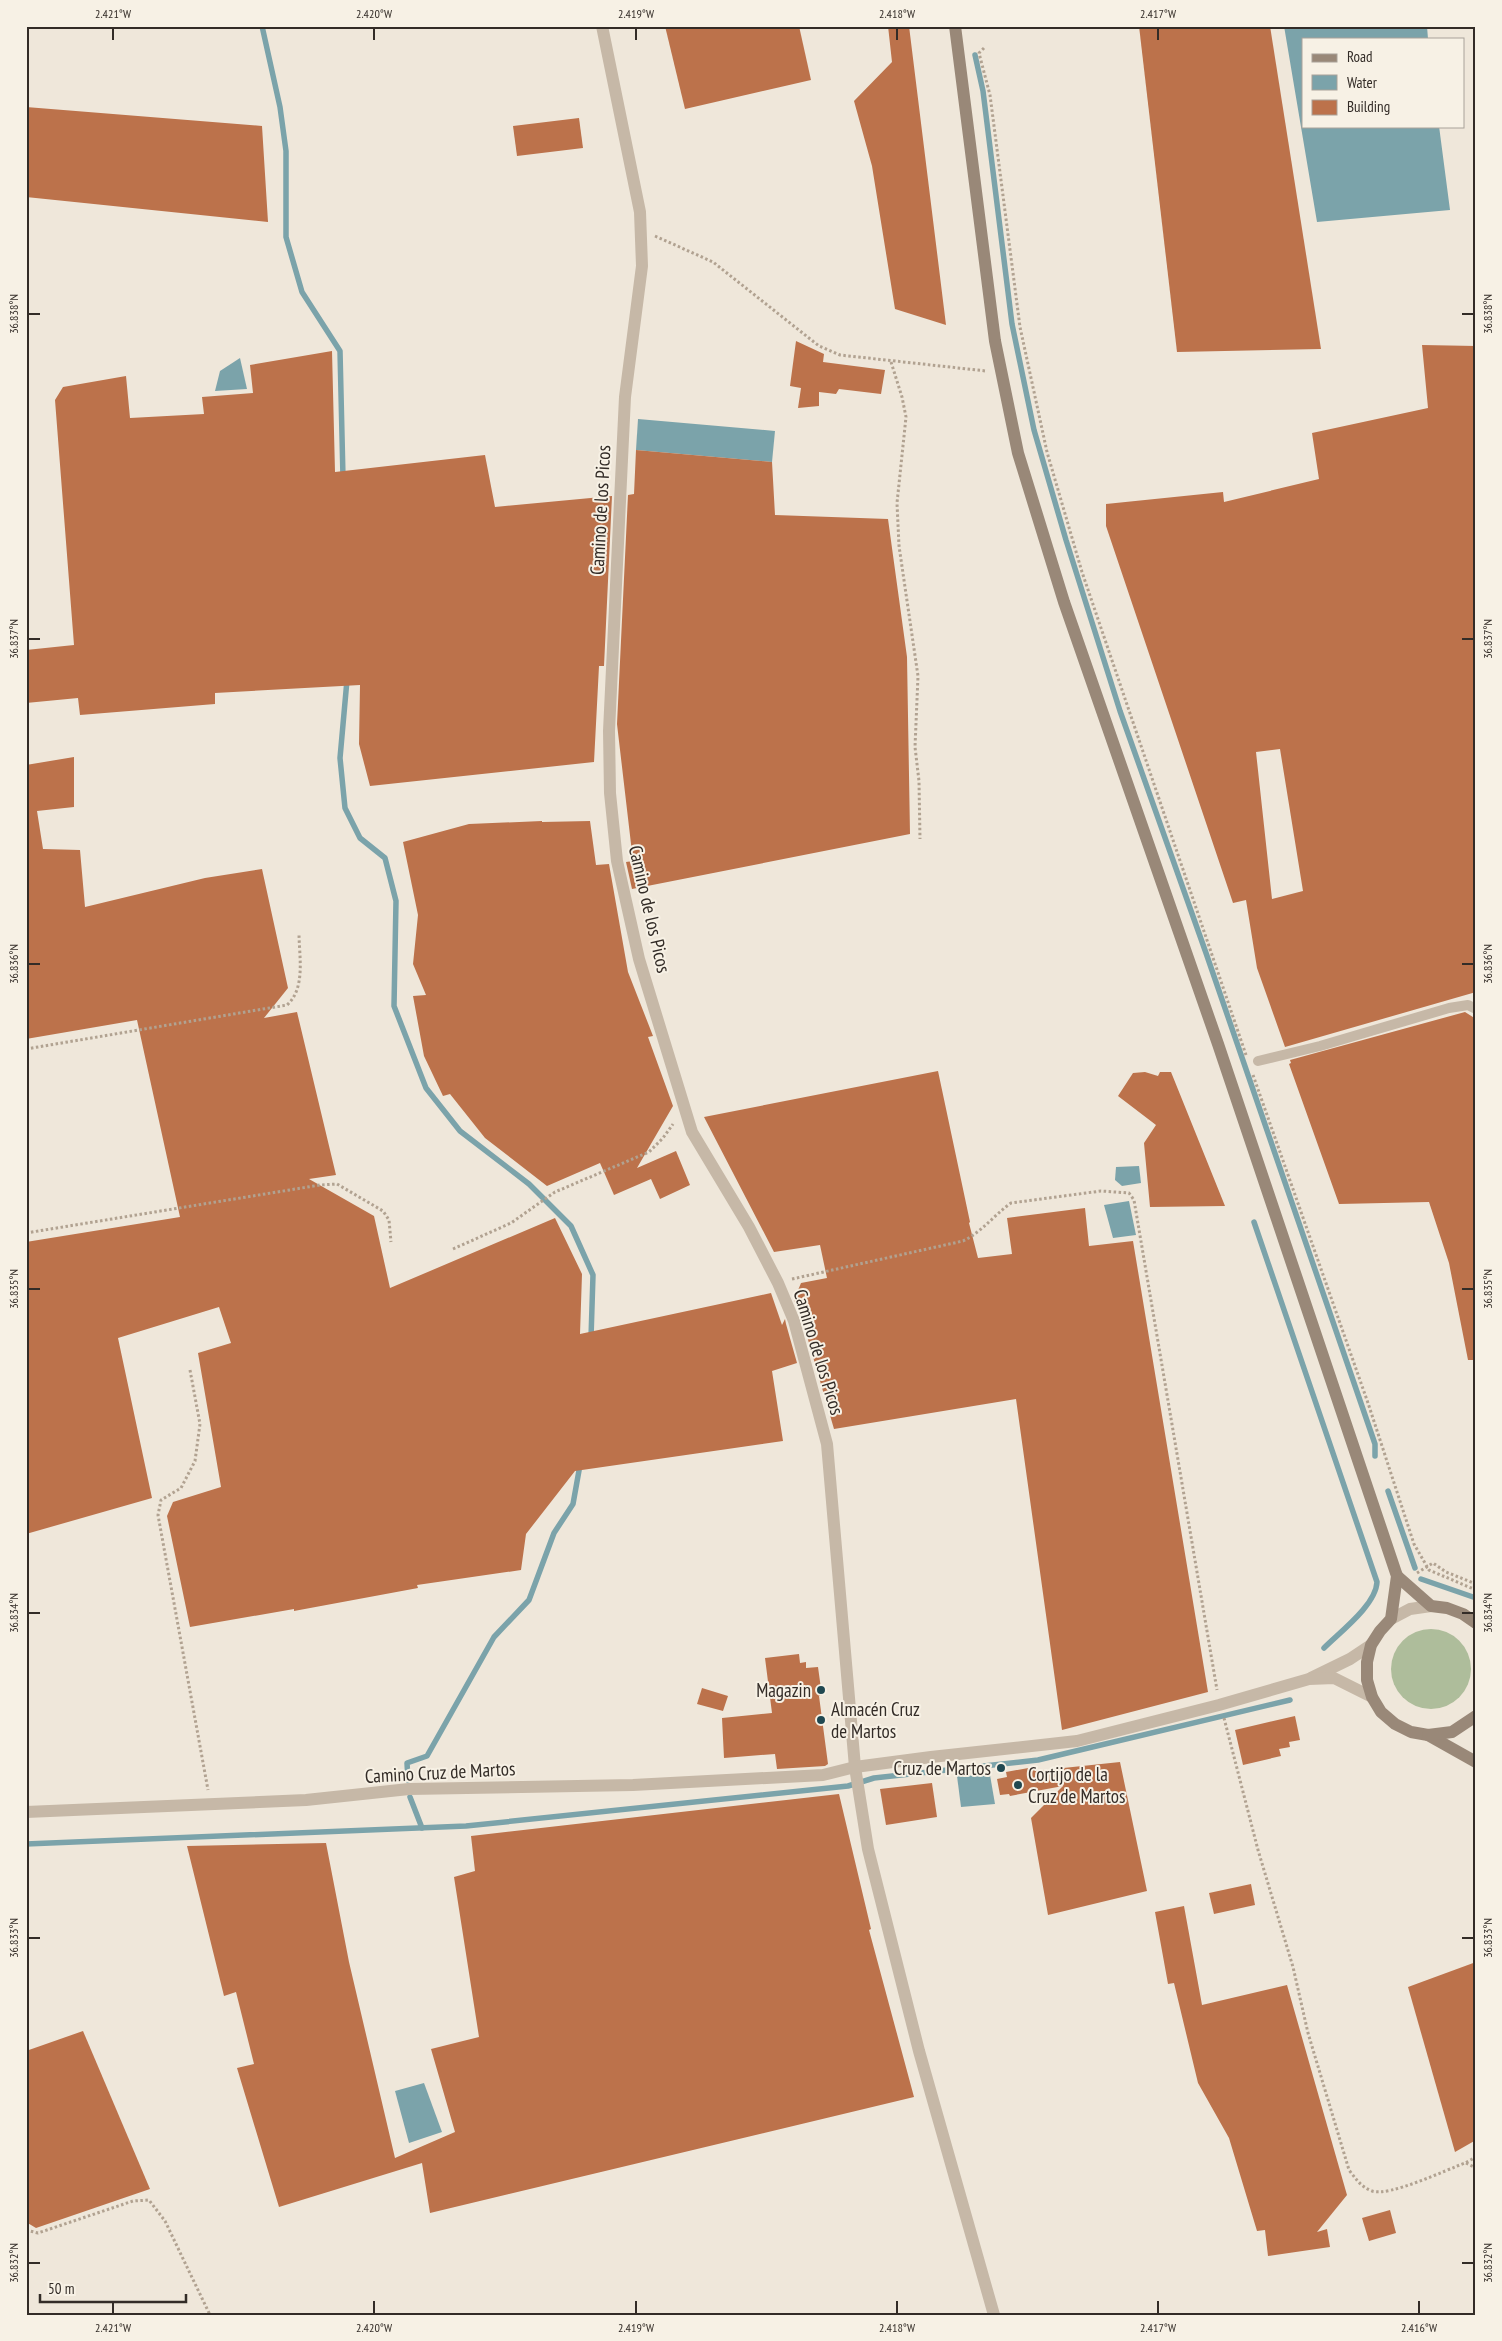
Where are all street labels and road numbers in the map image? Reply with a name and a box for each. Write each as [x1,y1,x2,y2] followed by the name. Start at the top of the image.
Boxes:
[585,444,615,576] street label: Camino de los Picos
[624,843,676,975] street label: Camino de los Picos
[789,1286,849,1418] street label: Camino de los Picos
[364,1756,516,1788] street label: Camino Cruz de Martos

